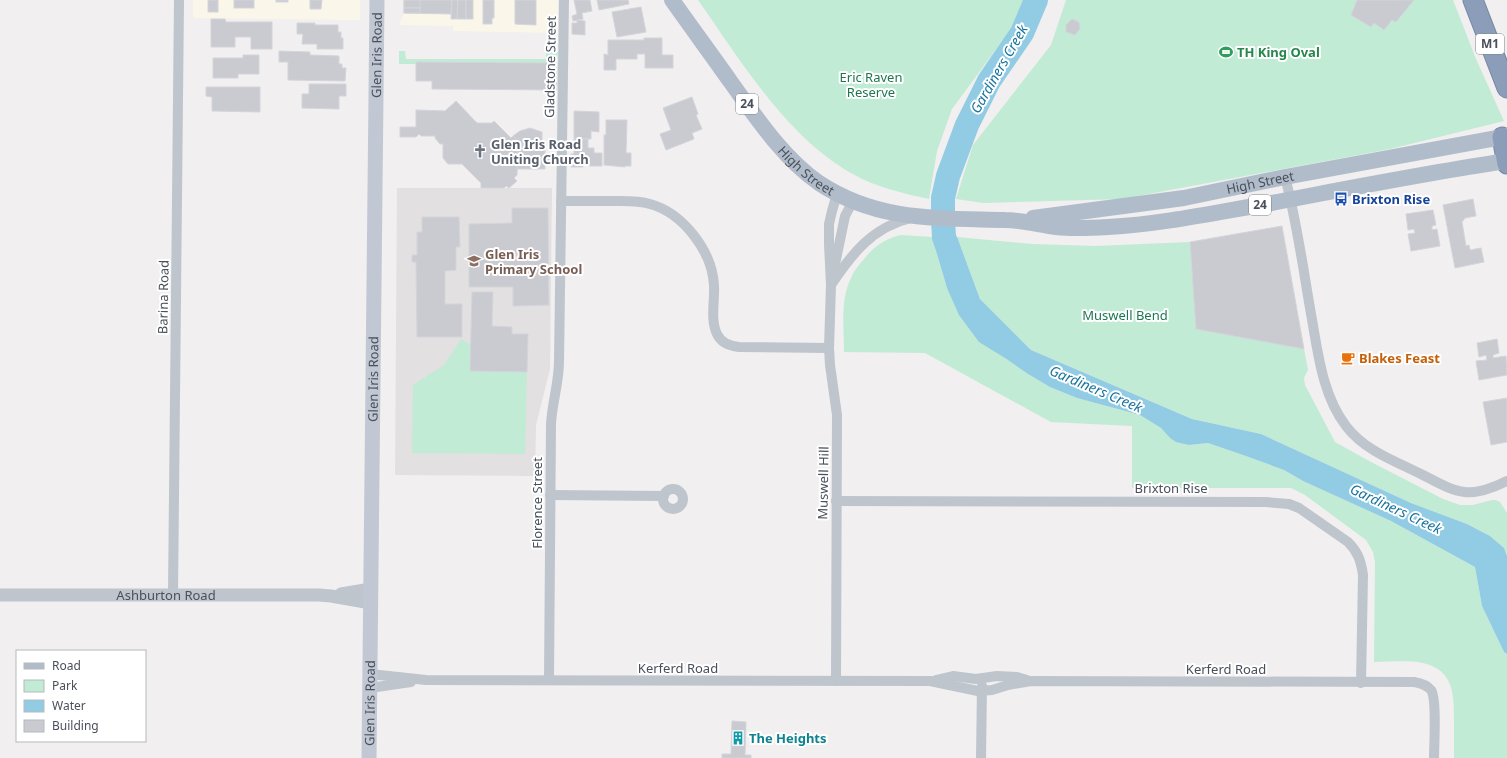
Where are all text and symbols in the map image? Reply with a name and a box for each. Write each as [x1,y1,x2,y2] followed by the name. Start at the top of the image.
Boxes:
[367,12,386,98] street label: Glen Iris Road
[540,16,560,118] street label: Gladstone Street
[966,20,1032,116] water label: Gardiners Creek
[1476,34,1504,54] road number: M1
[1237,43,1320,61] place label: TH King Oval
[1218,44,1234,60] sports icon: TH King Oval
[840,68,902,101] park label: Eric Raven Reserve
[736,94,758,114] road number: 24
[491,135,589,168] place label: Glen Iris Road Uniting Church
[774,142,838,200] street label: High Street
[472,143,488,159] church icon: Glen Iris Road Uniting Church
[1225,166,1296,198] street label: High Street
[1352,190,1430,208] place label: Brixton Rise
[1333,191,1349,207] bus stop icon: Brixton Rise
[1249,195,1271,215] road number: 24
[485,245,582,278] place label: Glen Iris Primary School
[466,253,482,269] school or university icon: Glen Iris Primary School
[153,260,173,334] street label: Barina Road
[1082,306,1168,324] park label: Muswell Bend
[364,336,382,422] street label: Glen Iris Road
[1359,349,1440,367] place label: Blakes Feast
[1340,350,1356,366] cafe icon: Blakes Feast
[1047,360,1147,417] water label: Gardiners Creek
[813,446,833,520] street label: Muswell Hill
[528,457,546,549] street label: Florence Street
[1134,479,1208,497] street label: Brixton Rise
[1347,479,1446,539] water label: Gardiners Creek
[116,586,216,604] street label: Ashburton Road
[16,650,146,742] legend
[52,657,81,674] text: Road
[638,659,718,677] street label: Kerferd Road
[360,660,379,746] street label: Glen Iris Road
[1186,660,1266,678] street label: Kerferd Road
[52,677,78,694] text: Park
[52,697,86,714] text: Water
[52,717,99,734] text: Building
[749,729,827,747] place label: The Heights
[730,730,746,746] building icon: The Heights

